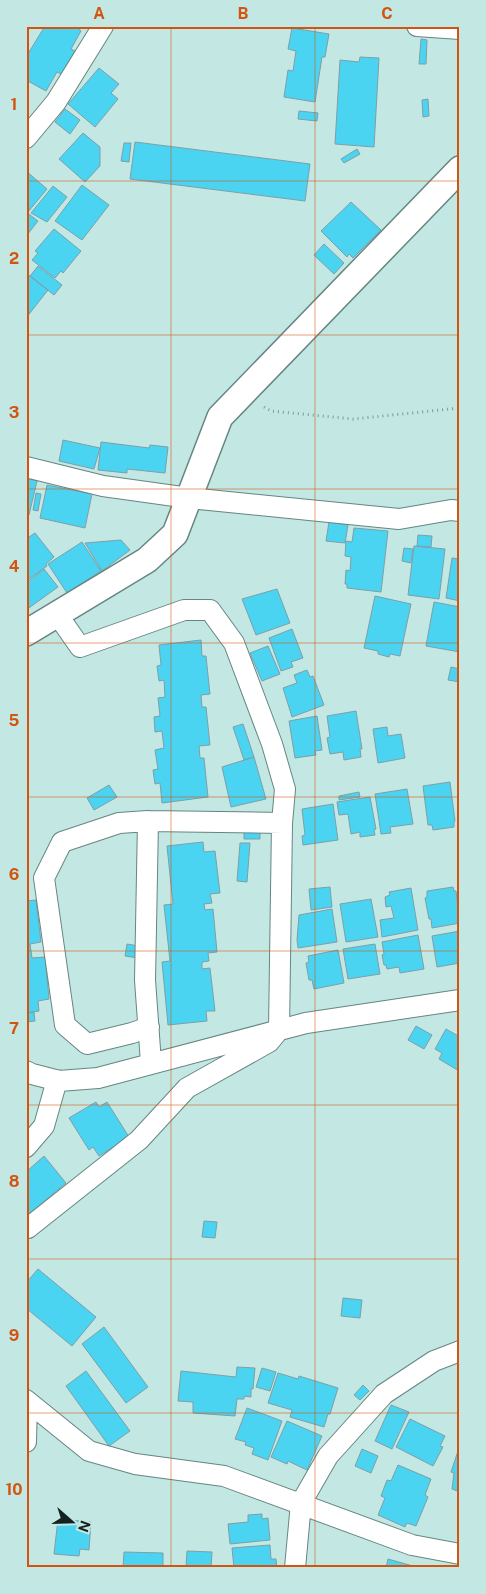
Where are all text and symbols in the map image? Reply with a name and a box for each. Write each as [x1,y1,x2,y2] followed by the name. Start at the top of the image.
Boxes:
[93,4,105,23] text: A
[238,4,249,23] text: B
[381,4,393,23] text: C
[11,95,17,114] text: 1
[9,249,19,268] text: 2
[9,403,19,422] text: 3
[9,557,20,576] text: 4
[9,711,20,730] text: 5
[9,865,19,884] text: 6
[9,1019,19,1038] text: 7
[9,1172,20,1191] text: 8
[9,1326,19,1345] text: 9
[5,1480,23,1499] text: 10
[48,1496,98,1546] north arrow
[75,1519,94,1534] text: N

